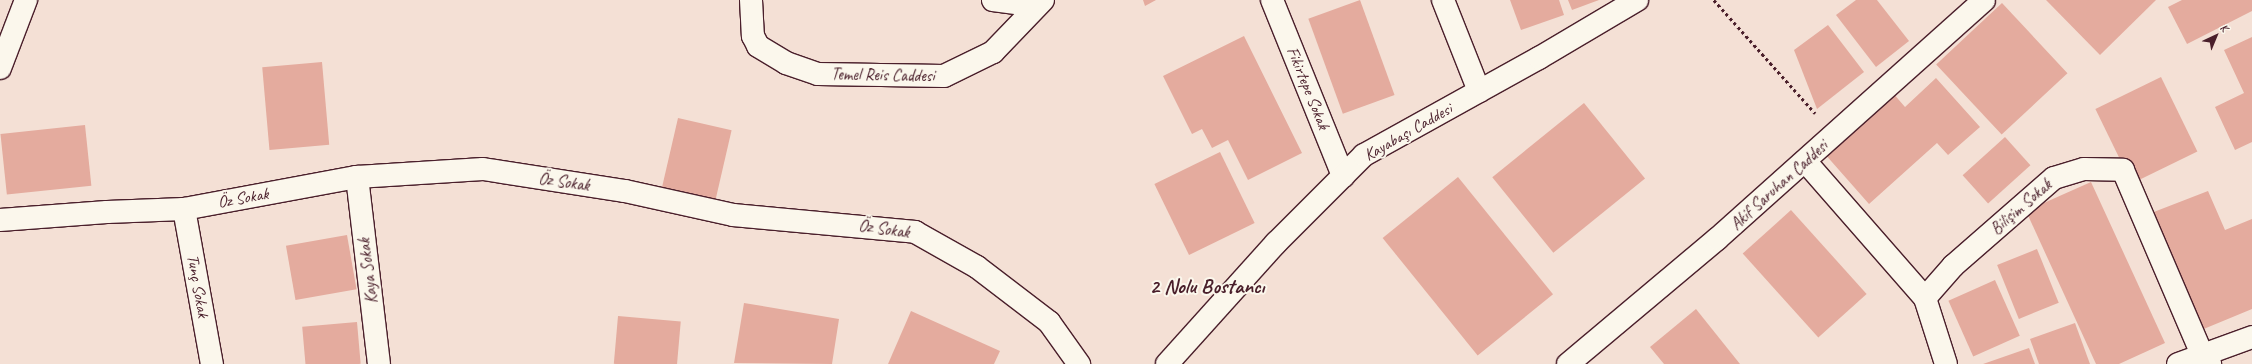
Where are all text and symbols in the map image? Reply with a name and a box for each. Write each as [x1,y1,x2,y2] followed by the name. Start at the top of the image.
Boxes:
[2196,16,2236,56] north arrow
[2217,20,2231,34] text: K
[1282,44,1334,132] street label: Fikirtepe Sokak
[830,64,936,86] street label: Temel Reis Caddesi
[1360,99,1456,165] street label: Kayabaşı Caddesi
[1726,136,1832,234] street label: Akif Saruhan Caddesi
[537,168,591,196] street label: Öz Sokak
[1986,175,2056,239] street label: Bilişim Sokak
[216,184,270,212] street label: Öz Sokak
[857,215,911,243] street label: Öz Sokak
[354,238,382,304] street label: Kaya Sokak
[182,253,214,319] street label: Tunç Sokak
[1150,273,1264,299] district label: 2 Nolu Bostancı

